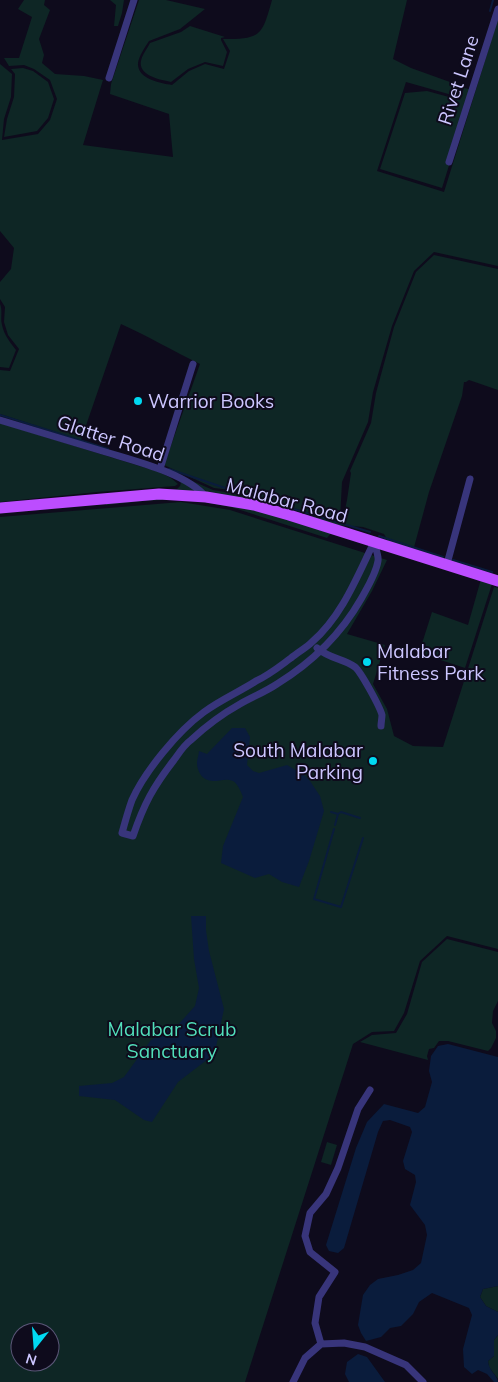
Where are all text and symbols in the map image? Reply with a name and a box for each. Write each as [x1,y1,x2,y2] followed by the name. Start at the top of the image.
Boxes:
[432,32,484,128] street label: Rivet Lane
[148,389,274,413] place label: Warrior Books
[132,395,144,407] marker: Warrior Books
[54,409,168,467] street label: Glatter Road
[224,472,350,528] street label: Malabar Road
[377,639,484,685] place label: Malabar Fitness Park
[361,656,373,668] marker: Malabar Fitness Park
[233,738,363,784] place label: South Malabar Parking
[367,755,379,767] marker: South Malabar Parking
[108,1017,236,1063] park label: Malabar Scrub Sanctuary
[10,1322,60,1372] north arrow
[24,1349,39,1370] text: N

